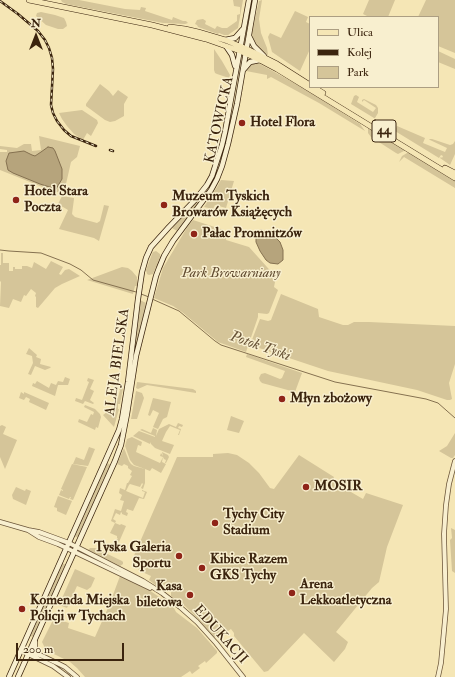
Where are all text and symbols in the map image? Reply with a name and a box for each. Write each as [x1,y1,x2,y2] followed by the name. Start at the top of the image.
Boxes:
[16,16,56,56] north arrow
[309,16,439,88] legend
[31,17,41,30] text: N
[347,25,373,40] text: Ulica
[347,45,372,60] text: Kolej
[347,65,369,80] text: Park
[202,75,238,165] street label: KATOWICKA
[250,115,315,131] place label: Hotel Flora
[237,118,247,128] marker: Hotel Flora
[372,120,396,142] road number: 44
[24,184,88,216] place label: Hotel Stara Poczta
[172,189,292,222] place label: Muzeum Tyskich Browarów Książęcych
[11,195,21,205] marker: Hotel Stara Poczta
[159,200,169,210] marker: Muzeum Tyskich Browarów Książęcych
[202,226,302,242] place label: Pałac Promnitzów
[189,229,199,239] marker: Pałac Promnitzów
[181,266,281,282] park label: Park Browarniany
[102,307,134,417] street label: ALEJA BIELSKA
[227,328,293,366] water label: Potok Tyski
[290,391,372,407] place label: Młyn zbożowy
[277,394,287,404] marker: Młyn zbożowy
[314,479,362,495] place label: MOSIR
[301,482,311,492] marker: MOSIR
[223,507,284,540] place label: Tychy City Stadium
[210,518,220,528] marker: Tychy City Stadium
[94,540,171,572] place label: Tyska Galeria Sportu
[174,551,184,561] marker: Tyska Galeria Sportu
[210,552,288,584] place label: Kibice Razem GKS Tychy
[197,563,207,573] marker: Kibice Razem GKS Tychy
[300,577,391,610] place label: Arena Lekkoatletyczna
[137,579,182,612] place label: Kasa biletowa
[287,588,297,598] marker: Arena Lekkoatletyczna
[185,590,195,600] marker: Kasa biletowa
[30,593,129,626] place label: Komenda Miejska Policji w Tychach
[189,602,251,668] street label: EDUKACJI
[17,604,27,614] marker: Komenda Miejska Policji w Tychach
[18,635,126,661] scale bar
[23,642,53,657] text: 200 m

